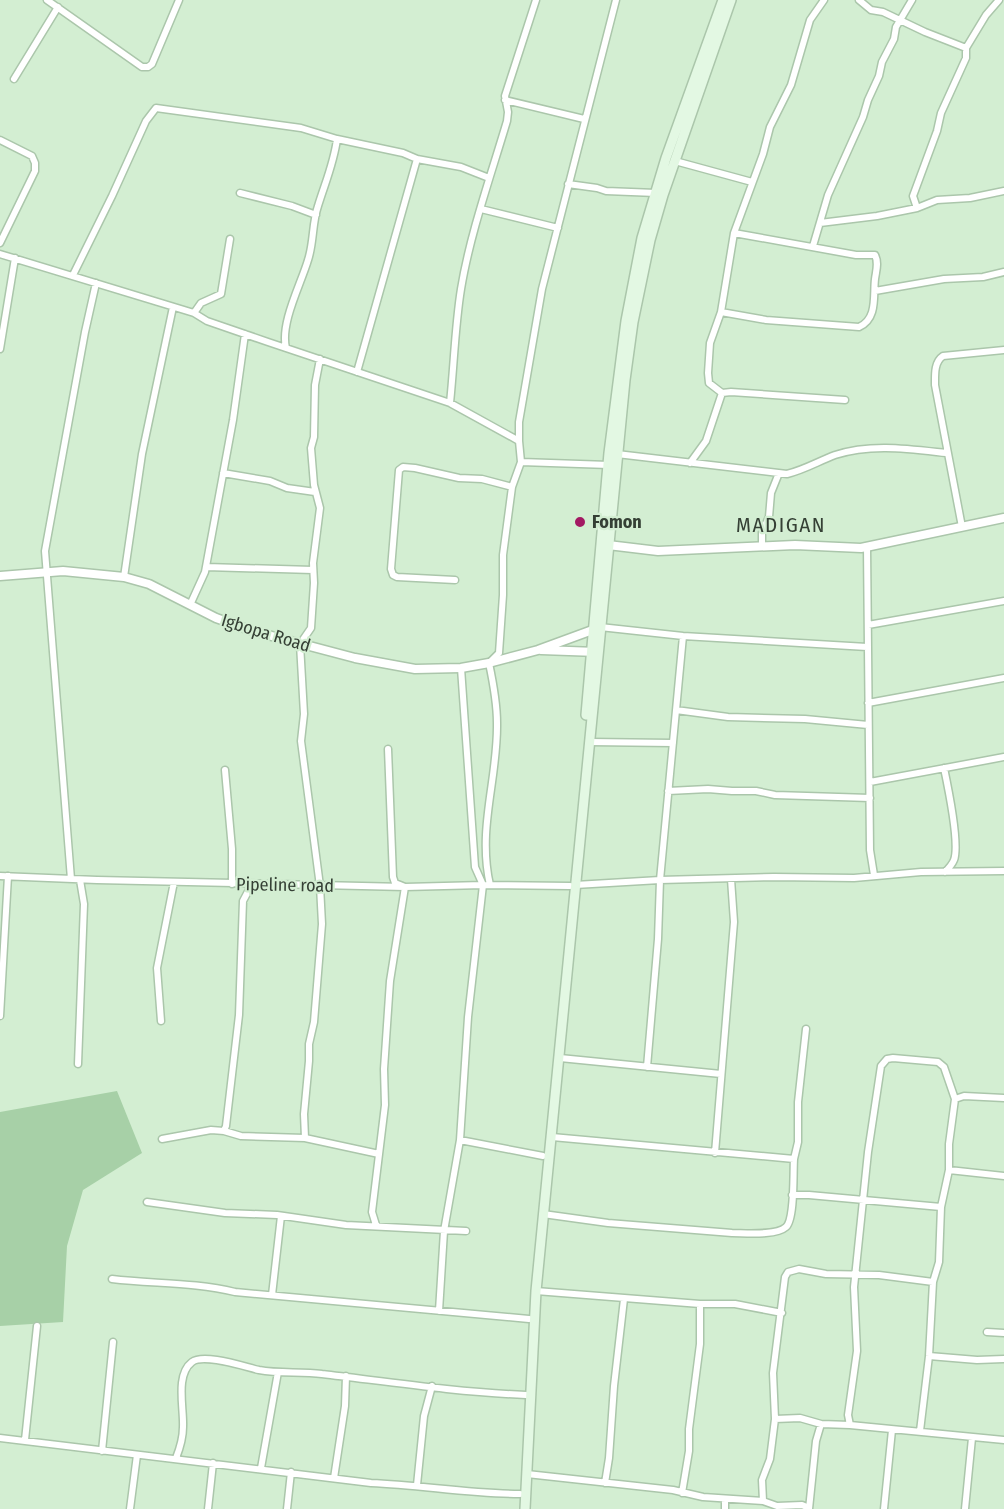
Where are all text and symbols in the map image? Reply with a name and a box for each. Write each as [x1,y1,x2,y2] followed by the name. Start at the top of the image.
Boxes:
[592,511,642,533] place label: Fomon
[736,512,826,538] district label: MADIGAN
[573,515,587,529] marker: Fomon
[219,609,313,657] street label: Igbopa Road
[236,873,334,897] street label: Pipeline road

